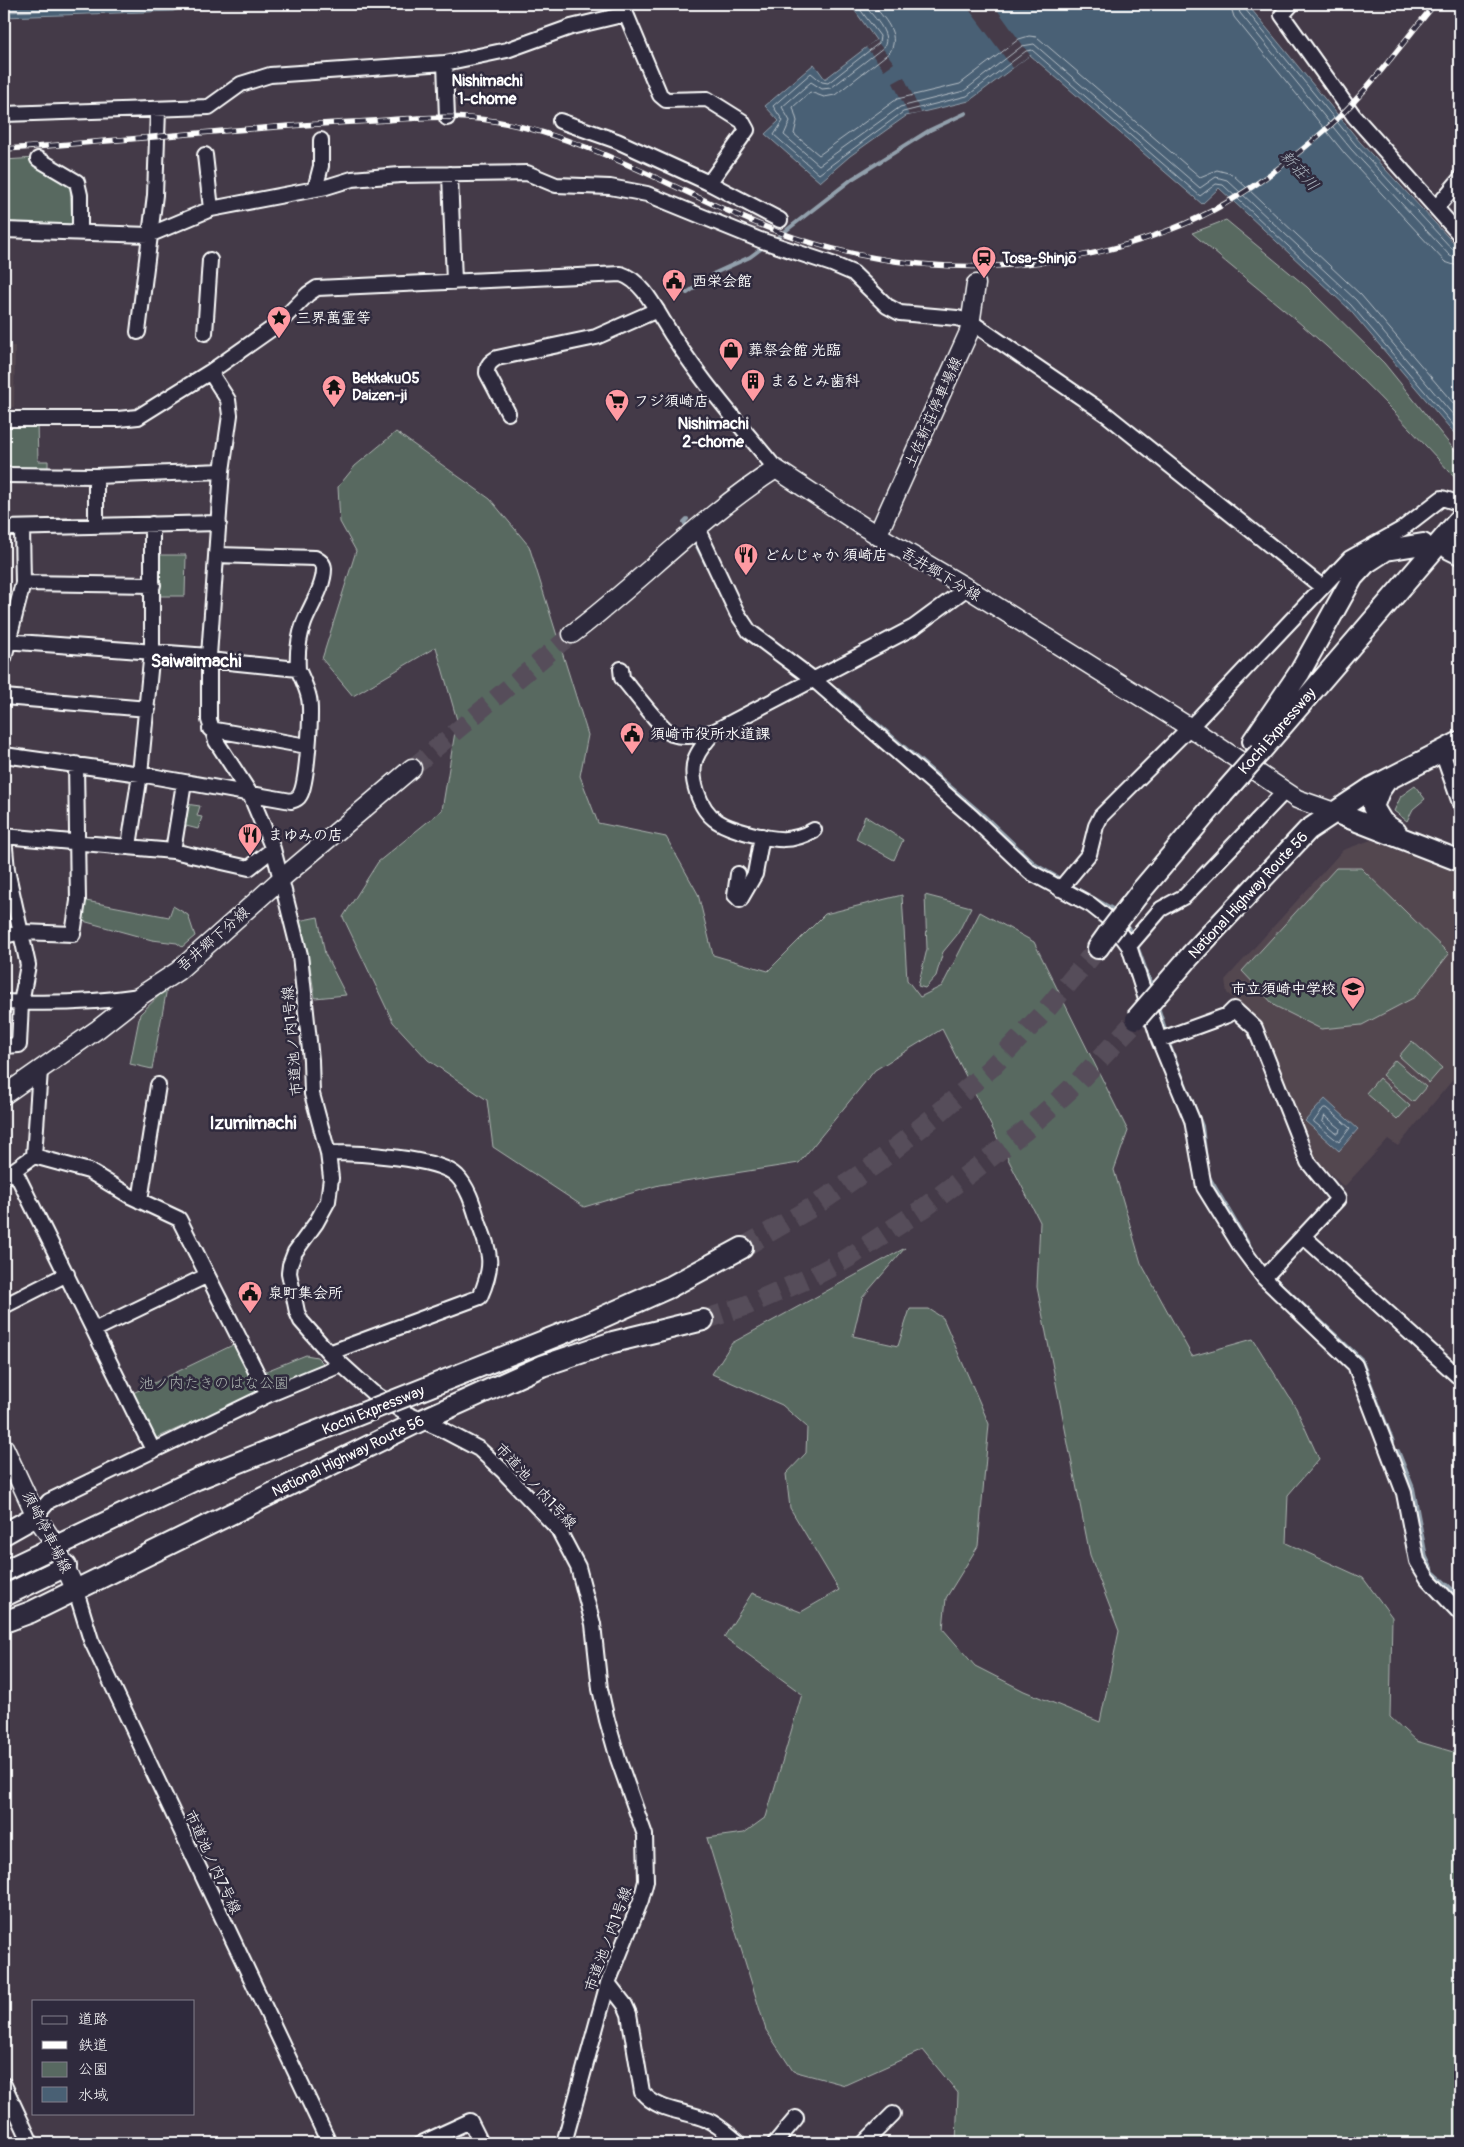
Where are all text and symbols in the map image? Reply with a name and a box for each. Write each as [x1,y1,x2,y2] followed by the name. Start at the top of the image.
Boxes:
[451,71,523,109] district label: Nishimachi 1-chome
[1276,146,1323,195] water label: 新荘川
[971,245,997,279] station icon: Tosa-Shinjō
[1001,249,1076,268] place label: Tosa-Shinjō
[661,268,687,302] public building icon: 西栄会館
[692,272,752,291] place label: 西栄会館
[266,305,292,339] place icon: 三界萬霊等
[296,309,371,328] place label: 三界萬霊等
[718,337,744,371] shop icon: 葬祭会館 光臨
[748,341,841,360] place label: 葬祭会館 光臨
[900,354,967,471] street label: 土佐新荘停車場線
[740,368,766,402] building icon: まるとみ歯科
[352,369,420,405] place label: Bekkaku05 Daizen-ji
[770,372,860,391] place label: まるとみ歯科
[321,374,347,408] temple icon: Bekkaku05 Daizen-ji
[604,388,630,422] supermarket icon: フジ須崎店
[634,392,709,411] place label: フジ須崎店
[677,414,749,452] district label: Nishimachi 2-chome
[733,542,759,576] restaurant icon: どんじゃか 須崎店
[897,543,984,606] street label: 吾井郷下分線
[764,546,888,565] place label: どんじゃか 須崎店
[151,650,241,673] district label: Saiwaimachi
[1235,684,1321,779] street label: Kochi Expressway
[619,721,645,755] public building icon: 須崎市役所水道課
[650,725,771,744] place label: 須崎市役所水道課
[237,822,263,856] restaurant icon: まゆみの店
[268,826,343,845] place label: まゆみの店
[1184,828,1312,963] street label: National Highway Route 56
[173,903,254,976] street label: 吾井郷下分線
[1340,976,1366,1010] school or university icon: 市立須崎中学校
[1231,980,1336,999] place label: 市立須崎中学校
[278,985,307,1097] street label: 市道池ノ内1号線
[209,1112,297,1135] district label: Izumimachi
[237,1280,263,1314] public building icon: 泉町集会所
[268,1284,343,1303] place label: 泉町集会所
[139,1374,289,1393] park label: 池ノ内たきのはな公園
[319,1381,428,1440] street label: Kochi Expressway
[269,1411,427,1502] street label: National Highway Route 56
[491,1439,580,1533] street label: 市道池ノ内1号線
[18,1488,75,1577] street label: 須崎停車場線
[180,1807,245,1917] street label: 市道池ノ内7号線
[581,1884,636,1995] street label: 市道池ノ内1号線
[32,2000,195,2114] legend
[78,2010,108,2029] text: 道路
[78,2036,108,2055] text: 鉄道
[78,2060,108,2079] text: 公園
[78,2086,108,2105] text: 水域

